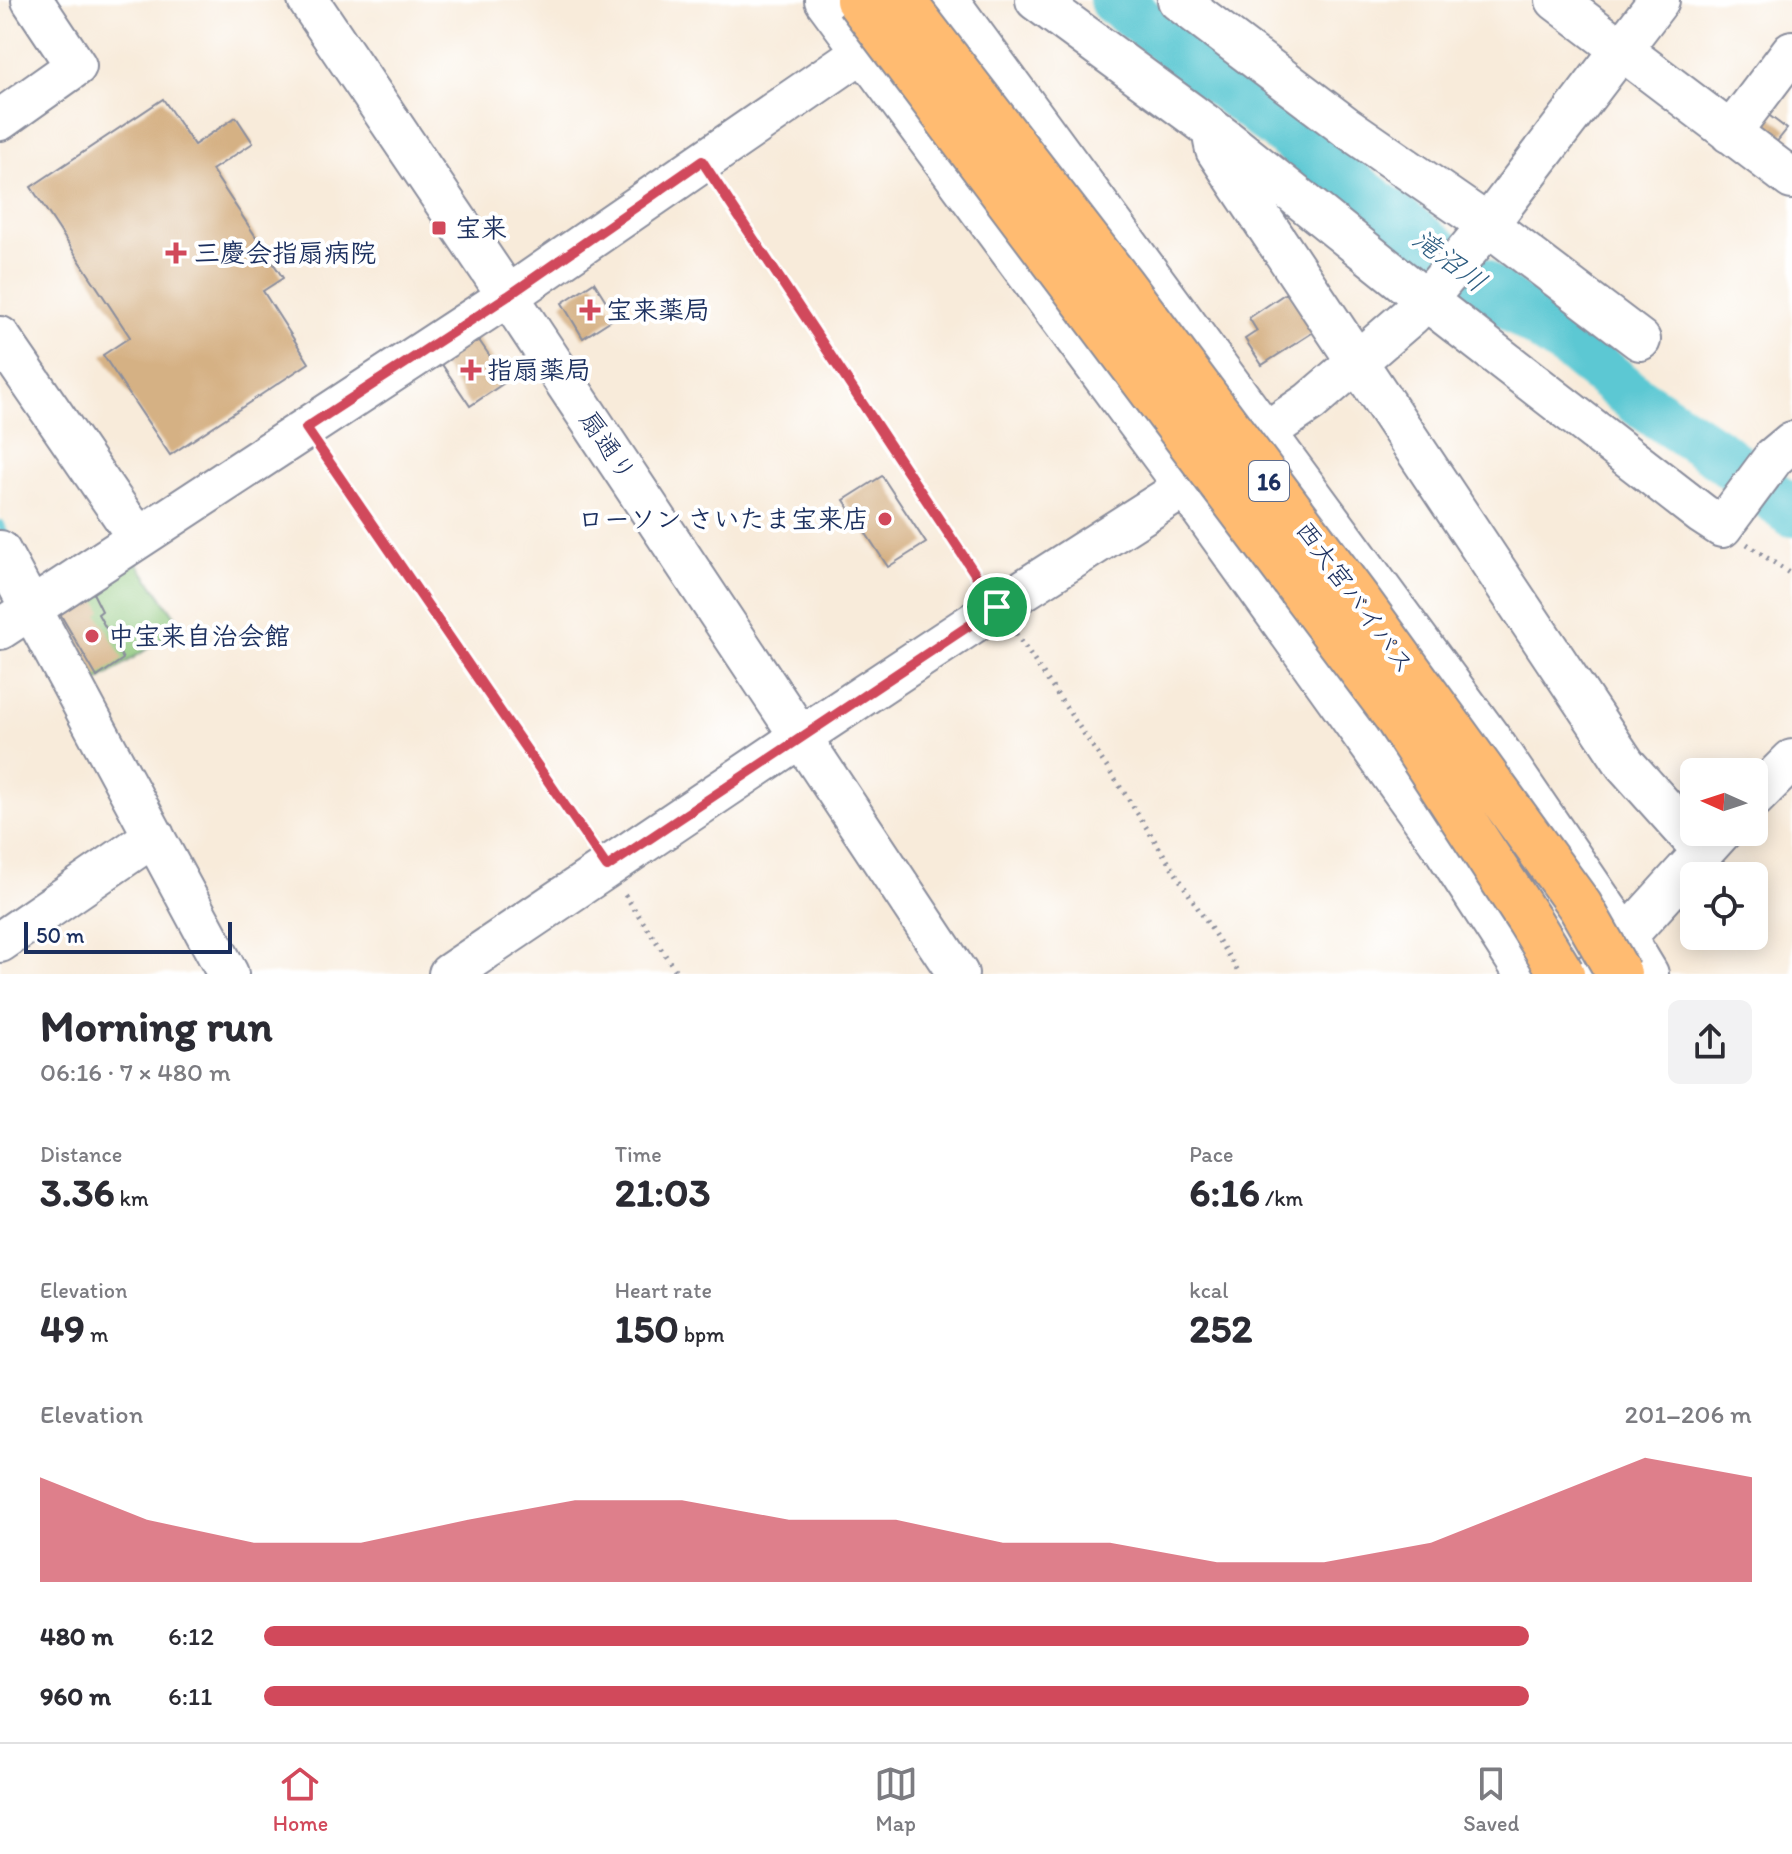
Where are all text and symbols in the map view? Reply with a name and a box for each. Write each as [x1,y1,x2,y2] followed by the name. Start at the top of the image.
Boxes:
[455,212,507,244] place label: 宝来
[430,219,448,237] marker: 宝来
[1406,221,1494,299] water label: 滝沼川
[194,237,376,269] place label: 三慶会指扇病院
[165,242,187,264] marker: 三慶会指扇病院
[606,294,710,326] place label: 宝来薬局
[581,301,599,319] marker: 宝来薬局
[487,354,591,386] place label: 指扇薬局
[462,361,480,379] marker: 指扇薬局
[573,405,643,487] street label: 扇通り
[1249,461,1289,501] road number: 16
[578,503,869,535] place label: ローソン さいたま宝来店
[876,510,894,528] marker: ローソン さいたま宝来店
[1289,514,1421,680] street label: 西大宮バイパス
[963,573,1031,641] pin
[975,585,1019,629] icon: arrive
[108,620,290,652] place label: 中宝来自治会館
[83,627,101,645] marker: 中宝来自治会館
[1680,758,1768,846] north arrow
[1680,758,1768,950] map controls
[1680,862,1768,950] button: locate
[24,918,232,954] scale bar
[36,922,85,949] text: 50 m
[40,999,273,1052] text: Morning run
[1668,1000,1752,1084] button: share
[40,1056,231,1088] text: 06:16 · 7 × 480 m
[40,1141,122,1168] text: Distance
[615,1141,662,1168] text: Time
[1189,1141,1233,1168] text: Pace
[40,1168,115,1216] text: 3.36
[615,1168,711,1216] text: 21:03
[1189,1168,1260,1216] text: 6:16
[115,1185,149,1212] text: km
[1260,1185,1303,1212] text: /km
[40,1277,127,1304] text: Elevation
[615,1277,712,1304] text: Heart rate
[1189,1277,1228,1304] text: kcal
[40,1304,85,1352] text: 49
[615,1304,679,1352] text: 150
[1189,1304,1252,1352] text: 252
[85,1321,108,1348] text: m
[679,1321,725,1348] text: bpm
[40,1398,143,1430] text: Elevation
[1625,1398,1752,1430] text: 201–206 m
[40,1620,114,1652] text: 480 m
[168,1620,214,1652] text: 6:12
[40,1680,111,1712] text: 960 m
[168,1680,212,1712] text: 6:11
[273,1762,328,1837] tab: Home
[874,1762,918,1837] tab: Map
[1463,1762,1519,1837] tab: Saved

